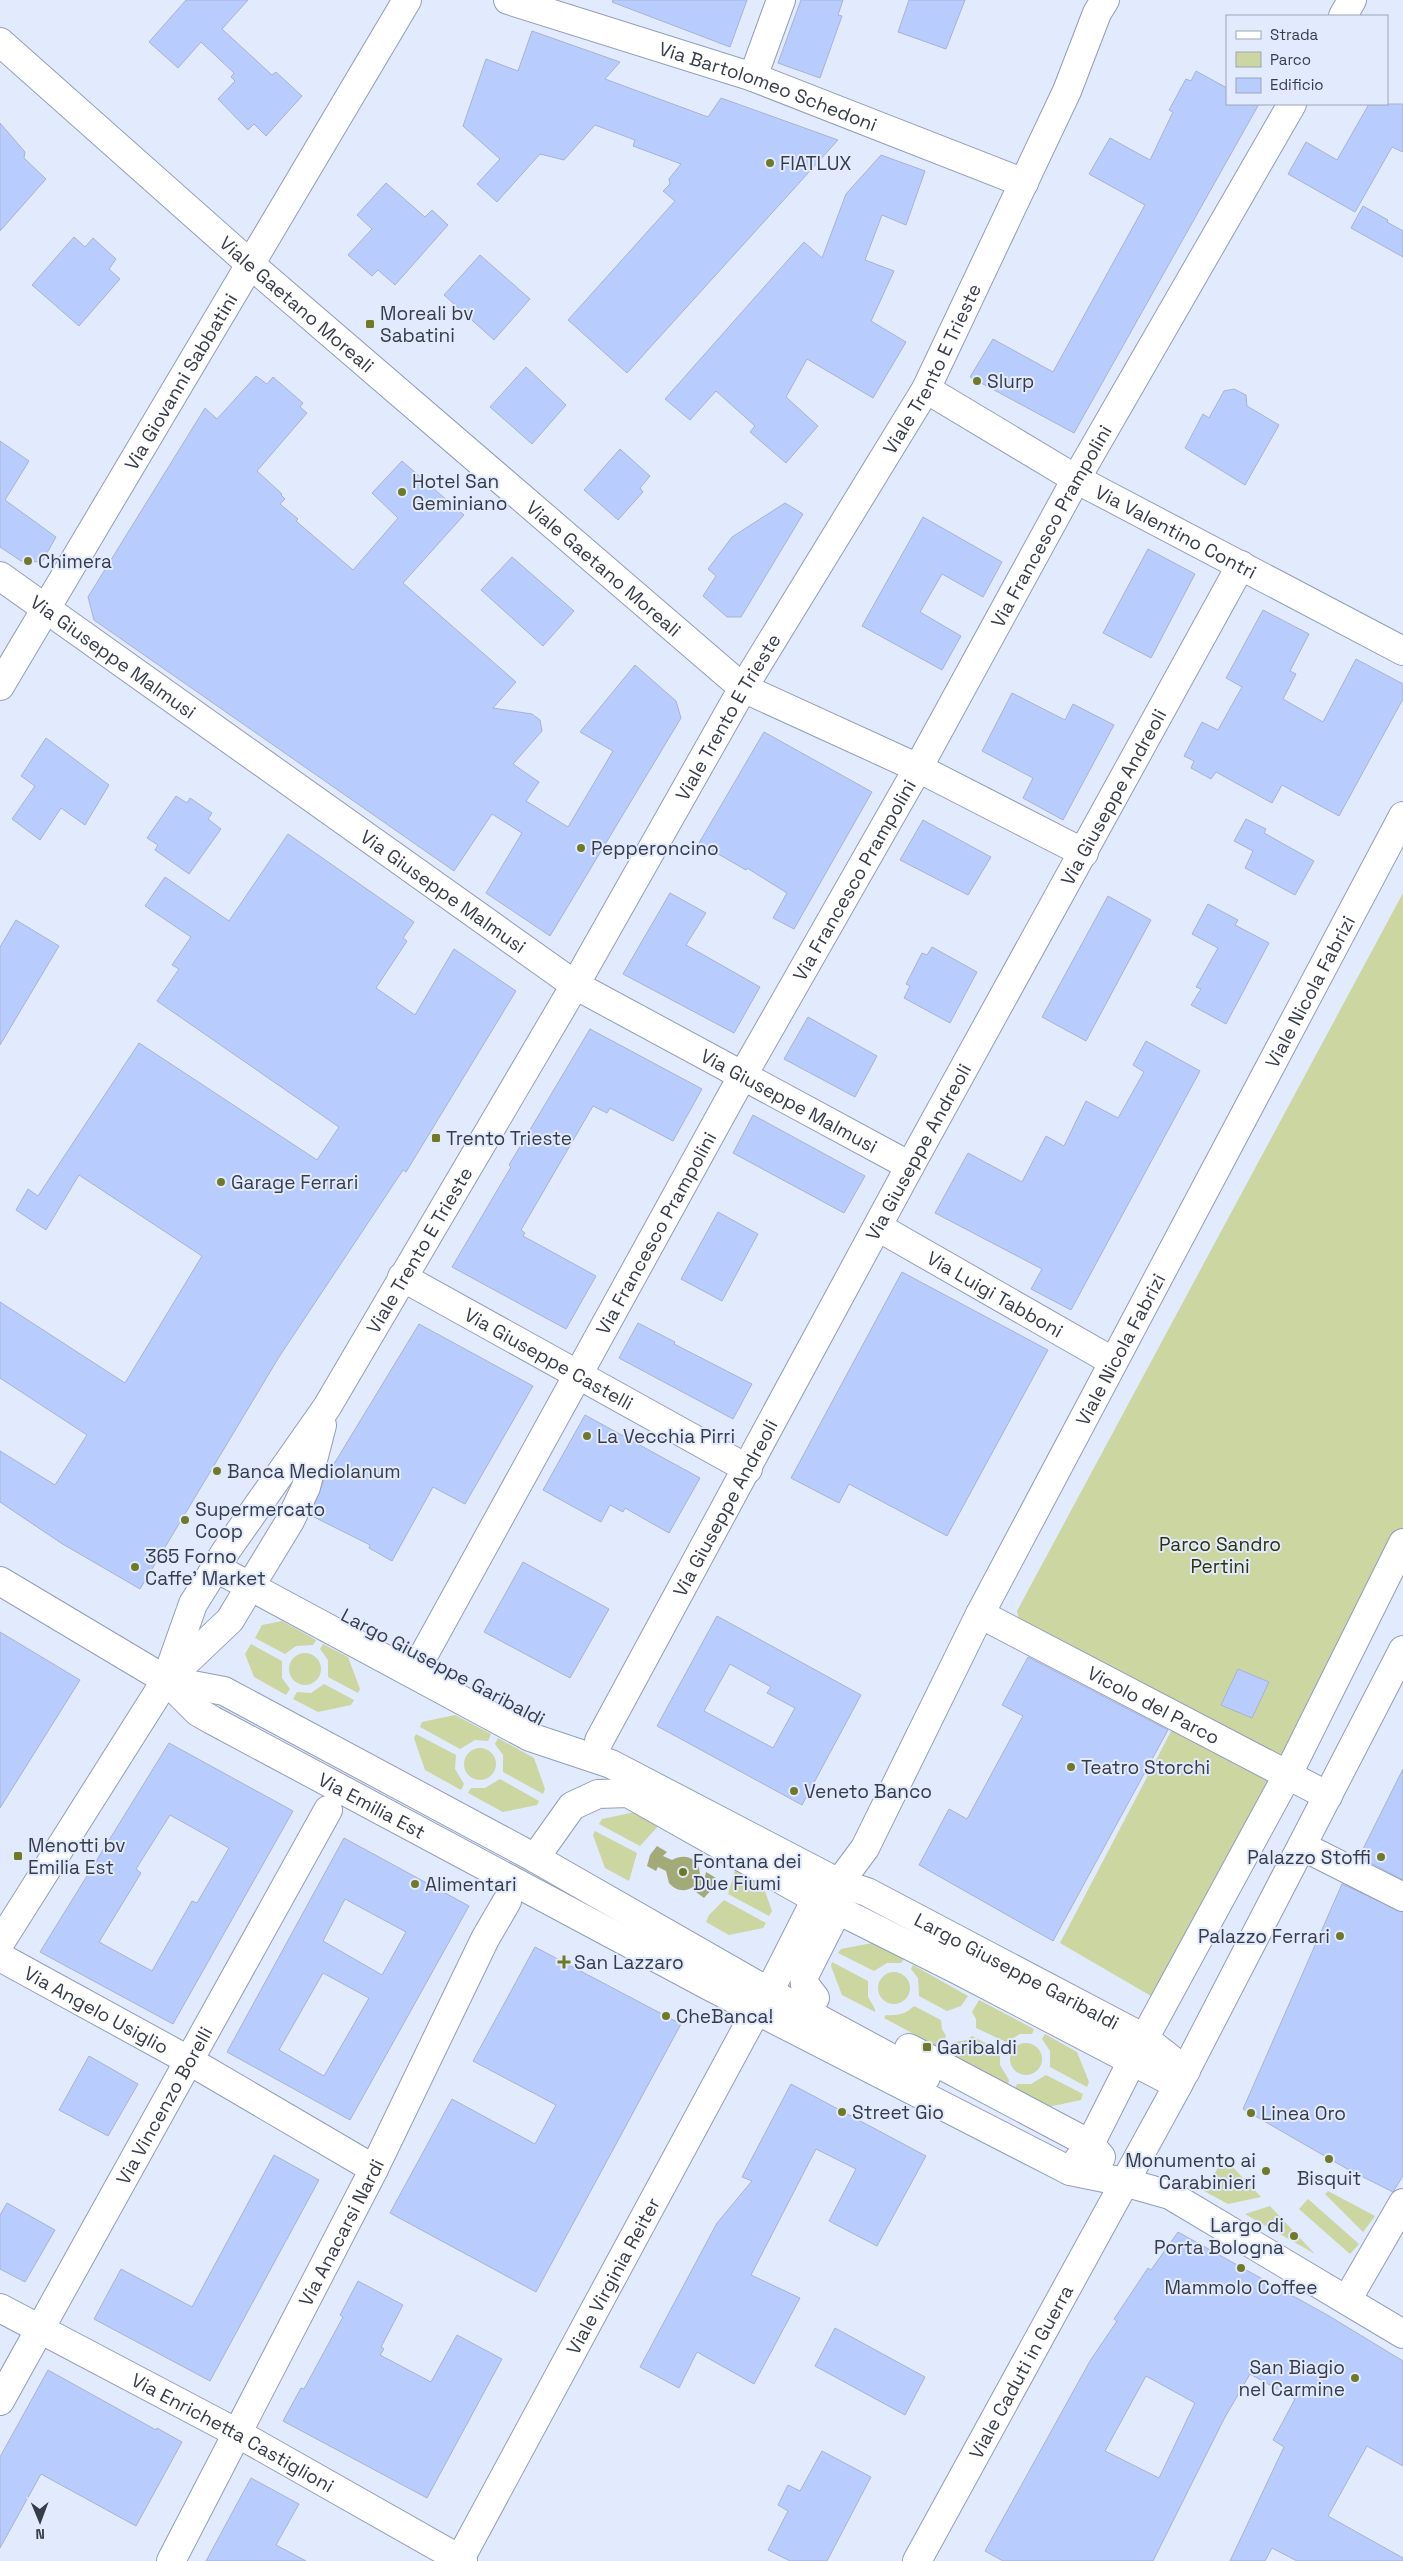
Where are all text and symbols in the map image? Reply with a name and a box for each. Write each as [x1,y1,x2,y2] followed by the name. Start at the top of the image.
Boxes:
[1226,15,1388,105] legend
[1270,25,1319,44] text: Strada
[656,36,881,137] street label: Via Bartolomeo Schedoni
[1270,50,1311,69] text: Parco
[1270,75,1324,94] text: Edificio
[780,151,851,176] place label: FIATLUX
[764,157,776,169] marker: FIATLUX
[214,230,379,378] street label: Viale Gaetano Moreali
[877,279,987,459] street label: Viale Trento E Trieste
[118,288,243,475] street label: Via Giovanni Sabbatini
[380,301,473,348] place label: Moreali bv Sabatini
[364,318,376,330] marker: Moreali bv Sabatini
[987,369,1034,394] place label: Slurp
[971,375,983,387] marker: Slurp
[985,420,1117,632] street label: Via Francesco Prampolini
[412,469,507,516] place label: Hotel San Geminiano
[1091,479,1261,584] street label: Via Valentino Contri
[396,486,408,498] marker: Hotel San Geminiano
[521,495,687,642] street label: Viale Gaetano Moreali
[38,549,112,574] place label: Chimera
[22,555,34,567] marker: Chimera
[26,589,201,724] street label: Via Giuseppe Malmusi
[669,629,786,805] street label: Viale Trento E Trieste
[1055,704,1172,890] street label: Via Giuseppe Andreoli
[787,775,921,985] street label: Via Francesco Prampolini
[356,824,531,959] street label: Via Giuseppe Malmusi
[591,836,719,861] place label: Pepperoncino
[575,842,587,854] marker: Pepperoncino
[1259,911,1360,1072] street label: Viale Nicola Fabrizi
[696,1043,882,1159] street label: Via Giuseppe Malmusi
[860,1059,977,1245] street label: Via Giuseppe Andreoli
[446,1126,572,1151] place label: Trento Trieste
[590,1127,722,1339] street label: Via Francesco Prampolini
[430,1132,442,1144] marker: Trento Trieste
[360,1162,478,1338] street label: Viale Trento E Trieste
[231,1170,358,1195] place label: Garage Ferrari
[215,1176,227,1188] marker: Garage Ferrari
[922,1245,1068,1343] street label: Via Luigi Tabboni
[1070,1269,1171,1430] street label: Viale Nicola Fabrizi
[460,1302,638,1415] street label: Via Giuseppe Castelli
[667,1415,783,1601] street label: Via Giuseppe Andreoli
[597,1424,735,1449] place label: La Vecchia Pirri
[581,1430,593,1442] marker: La Vecchia Pirri
[227,1459,401,1484] place label: Banca Mediolanum
[211,1465,223,1477] marker: Banca Mediolanum
[195,1497,325,1544] place label: Supermercato Coop
[179,1514,191,1526] marker: Supermercato Coop
[1159,1532,1281,1579] park label: Parco Sandro Pertini
[145,1544,266,1591] place label: 365 Forno Caffe' Market
[129,1561,141,1573] marker: 365 Forno Caffe' Market
[337,1603,549,1731] street label: Largo Giuseppe Garibaldi
[1083,1660,1224,1750] street label: Vicolo del Parco
[1081,1755,1210,1780] place label: Teatro Storchi
[1065,1761,1077,1773] marker: Teatro Storchi
[314,1767,430,1844] street label: Via Emilia Est
[804,1779,932,1804] place label: Veneto Banco
[788,1785,800,1797] marker: Veneto Banco
[28,1833,126,1880] place label: Menotti bv Emilia Est
[1247,1845,1371,1870] place label: Palazzo Stoffi
[693,1849,801,1896] place label: Fontana dei Due Fiumi
[12,1850,24,1862] marker: Menotti bv Emilia Est
[1375,1851,1387,1863] marker: Palazzo Stoffi
[677,1866,689,1878] marker: Fontana dei Due Fiumi
[425,1872,517,1897] place label: Alimentari
[409,1878,421,1890] marker: Alimentari
[910,1907,1123,2035] street label: Largo Giuseppe Garibaldi
[1198,1924,1330,1949] place label: Palazzo Ferrari
[1334,1930,1346,1942] marker: Palazzo Ferrari
[574,1950,684,1975] place label: San Lazzaro
[558,1956,570,1968] marker: San Lazzaro
[20,1960,173,2059] street label: Via Angelo Usiglio
[676,2004,773,2029] place label: CheBanca!
[660,2010,672,2022] marker: CheBanca!
[110,2022,218,2189] street label: Via Vincenzo Borelli
[937,2035,1017,2060] place label: Garibaldi
[921,2041,933,2053] marker: Garibaldi
[852,2100,944,2125] place label: Street Gio
[1261,2101,1346,2126] place label: Linea Oro
[836,2106,848,2118] marker: Street Gio
[1245,2107,1257,2119] marker: Linea Oro
[1125,2148,1256,2195] place label: Monumento ai Carabinieri
[1323,2153,1335,2165] marker: Bisquit
[293,2155,390,2310] street label: Via Anacarsi Nardi
[1260,2165,1272,2177] marker: Monumento ai Carabinieri
[1297,2166,1361,2191] place label: Bisquit
[560,2193,666,2359] street label: Viale Virginia Reiter
[1154,2213,1284,2260] place label: Largo di Porta Bologna
[1288,2230,1300,2242] marker: Largo di Porta Bologna
[1235,2262,1247,2274] marker: Mammolo Coffee
[1164,2275,1318,2300] place label: Mammolo Coffee
[963,2280,1079,2463] street label: Viale Caduti in Guerra
[1238,2355,1345,2402] place label: San Biagio nel Carmine
[127,2367,339,2498] street label: Via Enrichetta Castiglioni
[1349,2372,1361,2384] marker: San Biagio nel Carmine
[15,2496,65,2546] north arrow
[35,2525,45,2543] text: N

